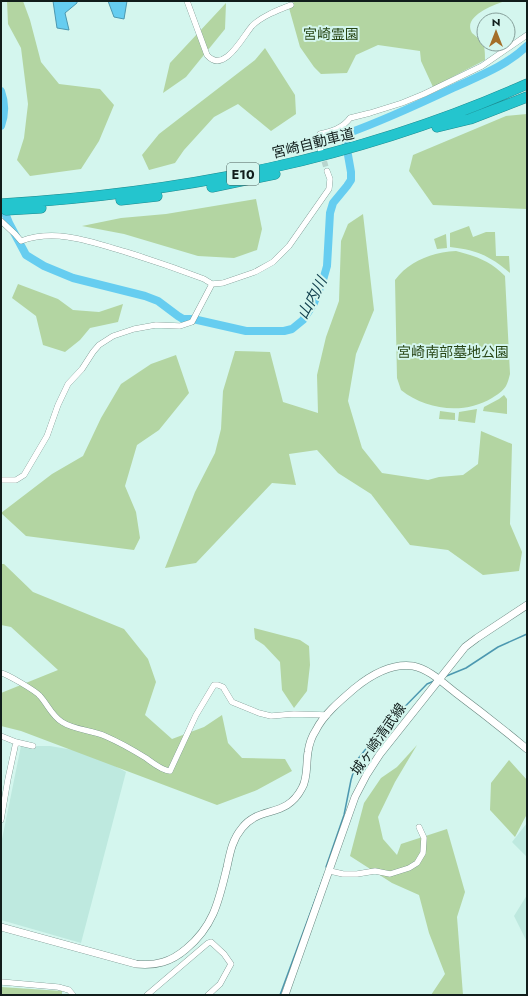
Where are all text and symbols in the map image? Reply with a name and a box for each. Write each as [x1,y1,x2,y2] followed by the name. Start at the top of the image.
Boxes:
[476,12,516,52] north arrow
[492,14,500,30] text: N
[303,24,359,44] park label: 宮崎霊園
[270,123,356,163] street label: 宮崎自動車道
[227,163,259,185] road number: E10
[292,271,333,323] water label: 山内川
[397,342,509,362] park label: 宮崎南部墓地公園
[346,699,410,779] street label: 城ヶ崎清武線

